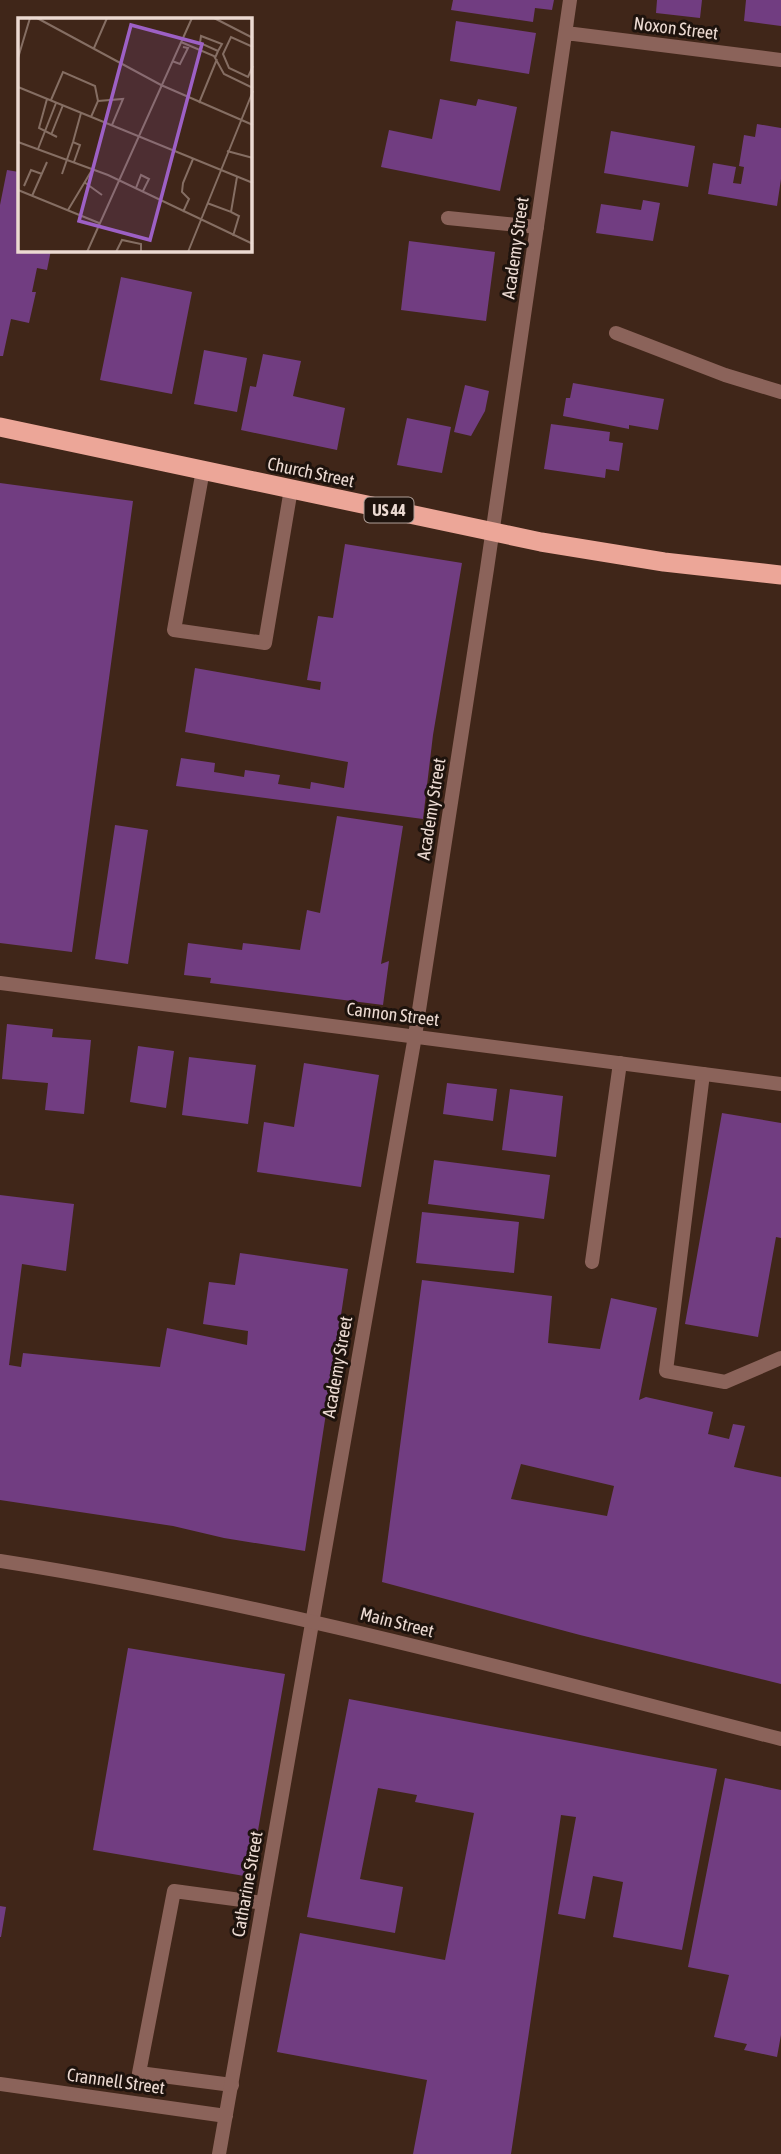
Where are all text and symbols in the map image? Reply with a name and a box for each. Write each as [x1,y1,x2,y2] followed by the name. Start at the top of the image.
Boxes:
[632,12,720,44] street label: Noxon Street
[18,18,252,252] inset map
[497,196,533,300] street label: Academy Street
[266,453,356,491] street label: Church Street
[364,498,414,523] road number: US 44
[413,757,449,861] street label: Academy Street
[346,998,440,1030] street label: Cannon Street
[318,1315,356,1419] street label: Academy Street
[358,1603,436,1641] street label: Main Street
[227,1829,267,1939] street label: Catharine Street
[66,2064,166,2098] street label: Crannell Street

